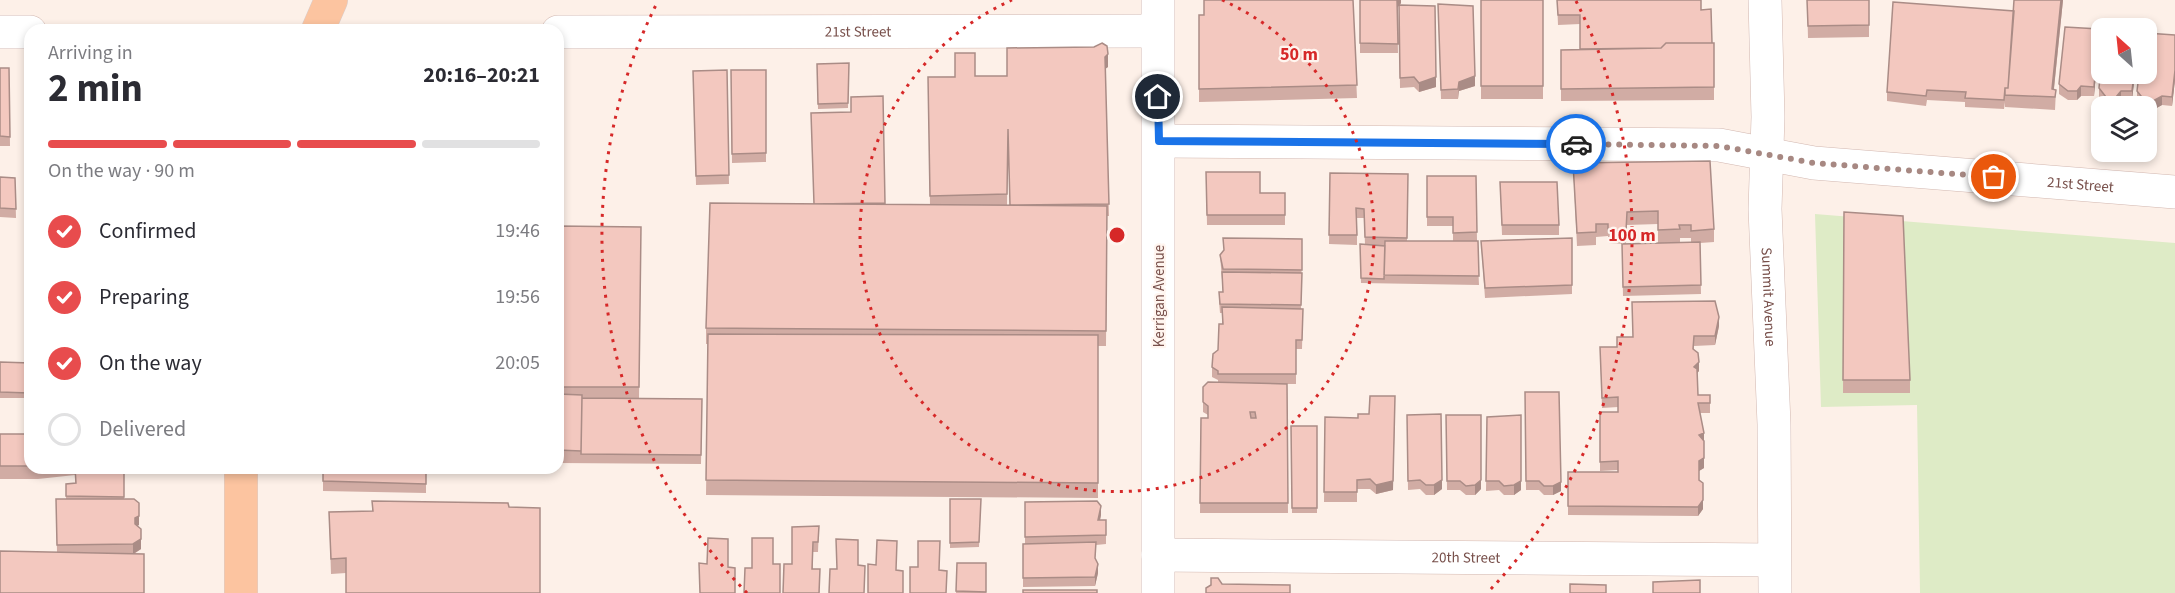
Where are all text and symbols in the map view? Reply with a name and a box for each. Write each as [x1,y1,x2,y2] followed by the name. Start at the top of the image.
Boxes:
[2091,18,2157,84] north arrow
[2091,18,2157,162] map controls
[825,21,891,42] street label: 21st Street
[48,39,133,67] text: Arriving in
[1280,42,1318,67] text: 50 m
[423,59,540,91] text: 20:16–20:21
[48,61,143,117] text: 2 min
[1132,71,1183,122] pin
[1141,80,1174,113] icon: home
[2091,96,2157,162] button: layers
[1546,114,1606,174] courier
[1560,128,1593,161] icon: car
[1968,151,2019,202] pin
[48,157,195,185] text: On the way · 90 m
[1977,160,2010,193] icon: bag
[2046,171,2114,198] street label: 21st Street
[48,215,81,248] icon: check
[99,215,196,247] text: Confirmed
[495,217,540,245] text: 19:46
[1608,223,1656,248] text: 100 m
[1107,225,1127,245] centre of rings
[1149,245,1170,347] street label: Kerrigan Avenue
[1756,247,1781,347] street label: Summit Avenue
[48,281,81,314] icon: check
[99,281,189,313] text: Preparing
[495,283,540,311] text: 19:56
[48,347,81,380] icon: check
[99,347,202,379] text: On the way
[495,349,540,377] text: 20:05
[99,413,186,445] text: Delivered
[1431,547,1500,568] street label: 20th Street

